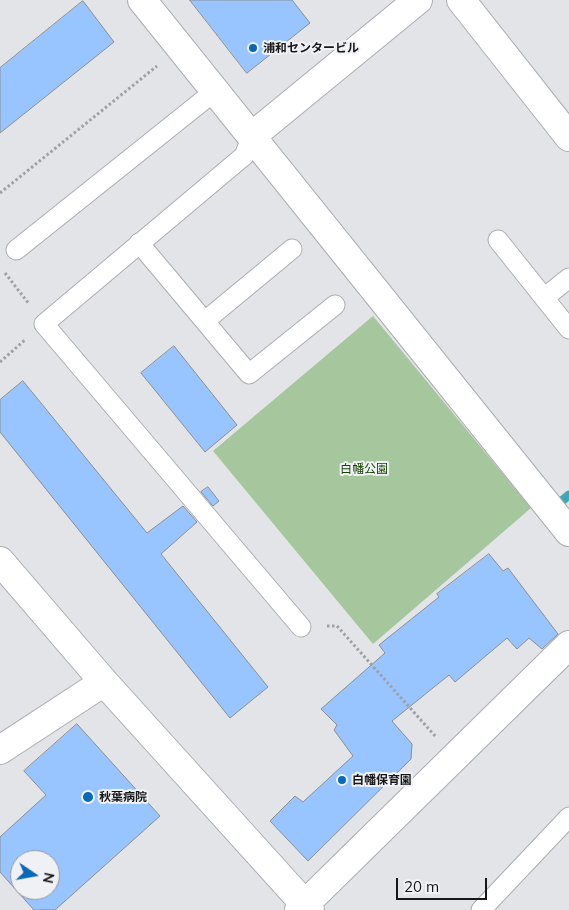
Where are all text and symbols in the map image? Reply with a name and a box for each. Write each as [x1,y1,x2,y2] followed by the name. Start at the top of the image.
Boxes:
[263,41,359,55] place label: 浦和センタービル
[247,42,259,54] marker: 浦和センタービル
[340,462,388,476] park label: 白幡公園
[352,773,412,787] place label: 白幡保育園
[336,774,348,786] marker: 白幡保育園
[81,790,95,804] marker: 秋葉病院
[99,790,147,804] place label: 秋葉病院
[10,850,60,900] north arrow
[399,868,490,900] scale bar
[39,871,59,885] text: N
[404,877,439,896] text: 20 m

